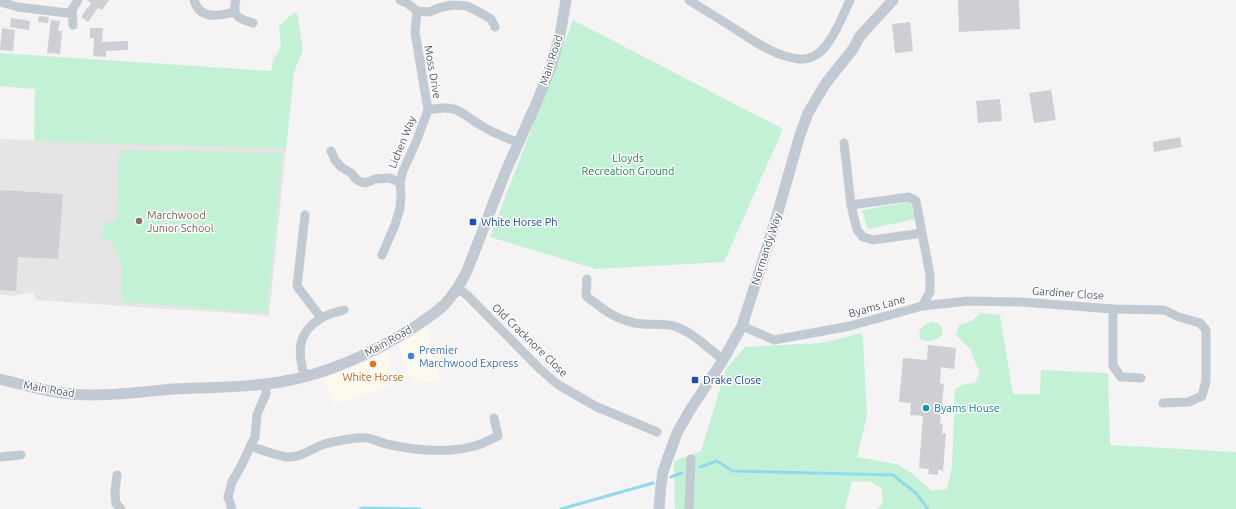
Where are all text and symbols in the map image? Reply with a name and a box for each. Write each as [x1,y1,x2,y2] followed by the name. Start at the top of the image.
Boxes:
[537,33,565,87] street label: Main Road
[422,44,444,100] street label: Moss Drive
[386,113,418,170] street label: Lichen Way
[581,152,675,177] park label: Lloyds Recreation Ground
[147,209,214,234] place label: Marchwood Junior School
[749,211,784,287] street label: Normandy Way
[134,216,144,226] marker: Marchwood Junior School
[481,216,558,228] place label: White Horse Ph
[468,217,478,227] marker: White Horse Ph
[1032,284,1104,302] street label: Gardiner Close
[847,293,907,319] street label: Byams Lane
[490,301,570,379] street label: Old Cracknore Close
[362,323,414,359] street label: Main Road
[419,344,518,369] place label: Premier Marchwood Express
[406,351,416,361] marker: Premier Marchwood Express
[368,359,378,369] marker: White Horse
[342,371,404,383] place label: White Horse
[703,374,761,386] place label: Drake Close
[690,375,700,385] marker: Drake Close
[22,379,76,399] street label: Main Road
[934,402,1000,414] place label: Byams House
[921,403,931,413] marker: Byams House

